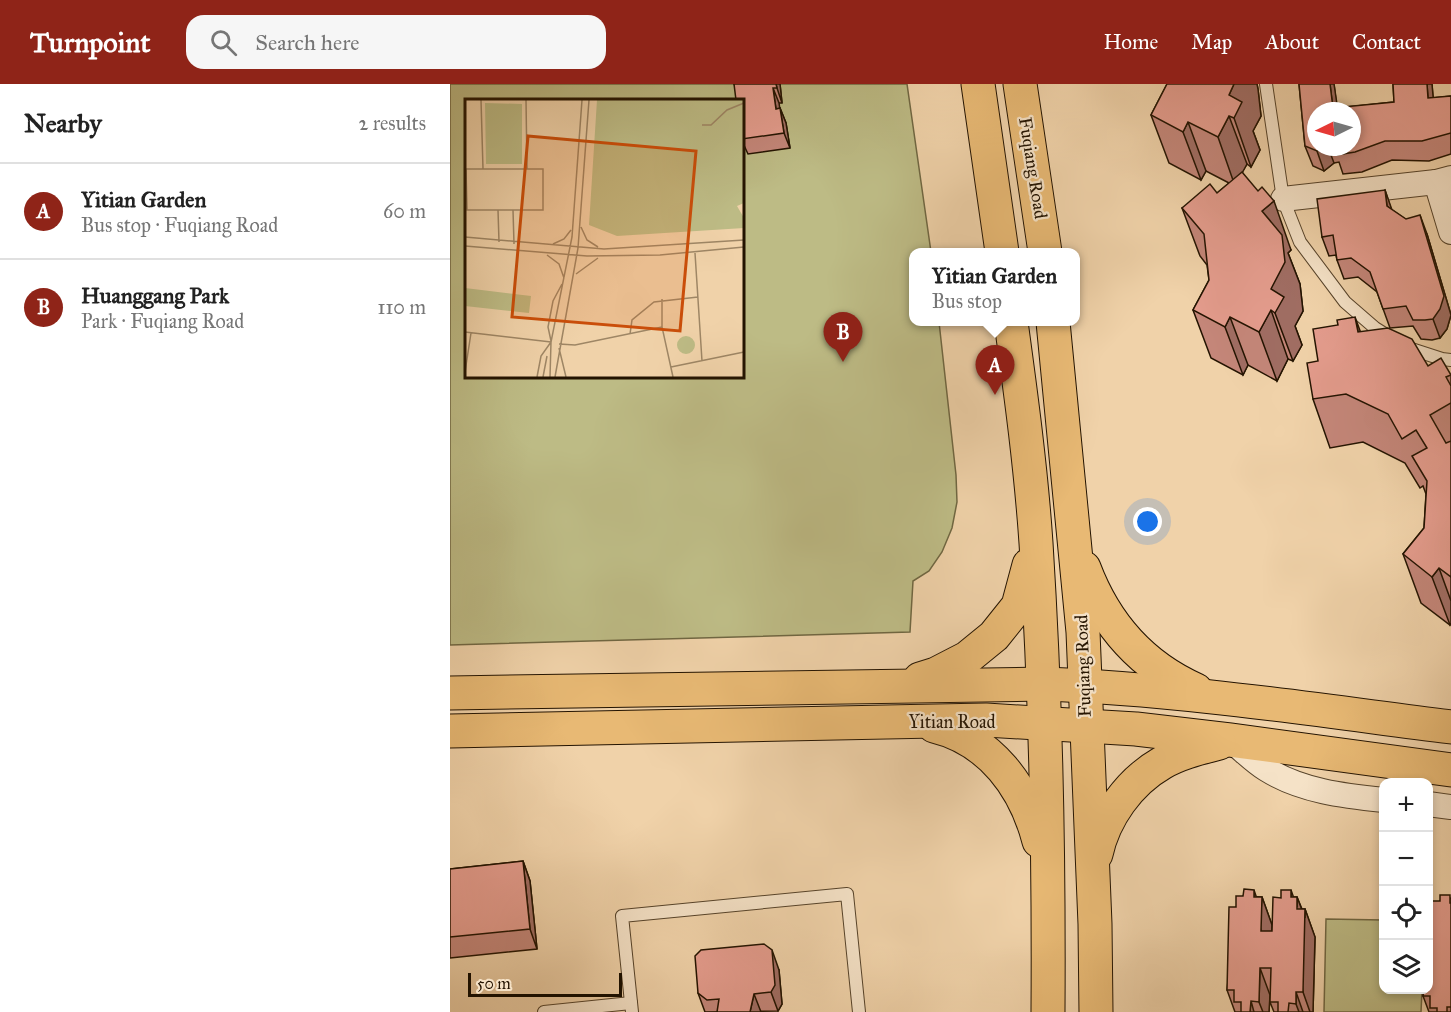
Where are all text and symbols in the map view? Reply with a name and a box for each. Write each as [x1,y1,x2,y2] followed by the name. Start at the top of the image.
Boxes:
[186,15,606,69] search box
[30,25,150,60] text: Turnpoint
[207,26,240,59] icon: search
[255,29,359,56] text: Search here
[1103,29,1158,55] text: Home
[1191,29,1232,55] text: Map
[1265,29,1319,55] text: About
[1352,29,1421,55] text: Contact
[465,99,744,378] inset map
[1307,102,1361,156] north arrow
[24,107,102,139] text: Nearby
[358,111,426,135] text: 2 results
[1013,116,1052,221] street label: Fuqiang Road
[81,186,206,213] text: Yitian Garden
[37,199,50,223] text: A
[383,199,426,223] text: 60 m
[81,213,278,237] text: Bus stop · Fuqiang Road
[909,248,1080,326] popup
[932,262,1057,289] text: Yitian Garden
[81,282,229,309] text: Huanggang Park
[932,289,1002,313] text: Bus stop
[37,295,50,319] text: B
[378,295,426,319] text: 110 m
[81,309,244,333] text: Park · Fuqiang Road
[824,312,862,362] pin: B
[976,346,1014,395] pin: A
[1133,507,1162,536] your location
[1070,614,1097,718] street label: Fuqiang Road
[908,711,996,733] street label: Yitian Road
[1379,778,1433,994] map controls
[1379,778,1433,832] button: +
[1379,832,1433,886] button: −
[1379,886,1433,940] button: locate
[1379,940,1433,994] button: layers
[468,970,622,998] scale bar
[477,974,511,993] text: 50 m

